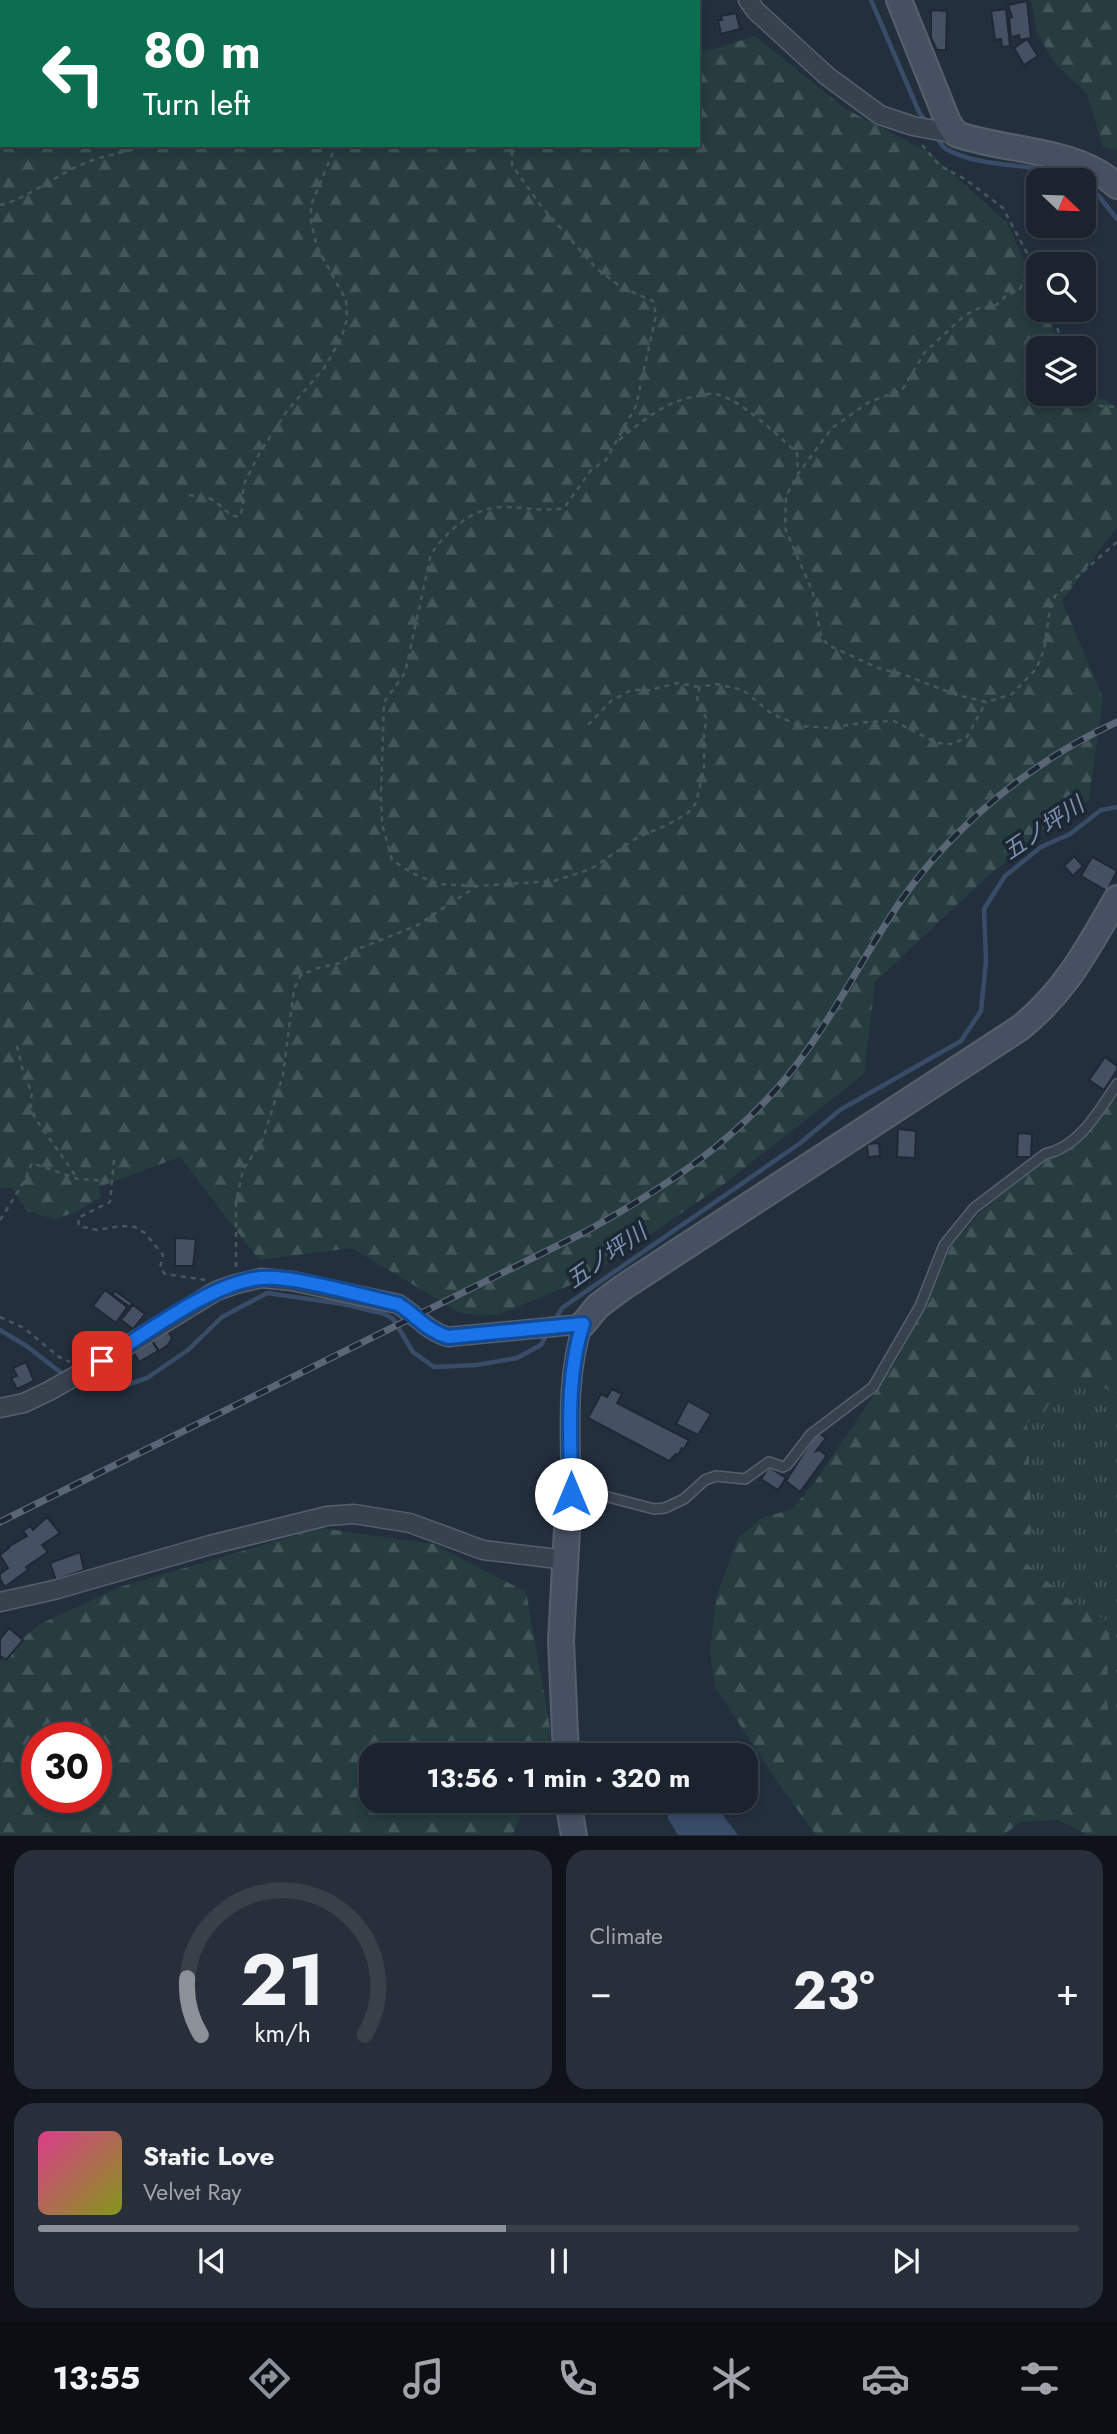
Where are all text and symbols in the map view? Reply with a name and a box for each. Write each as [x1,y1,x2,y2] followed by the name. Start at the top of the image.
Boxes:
[143,16,261,86] text: 80 m
[28,28,119,119] icon: left
[143,81,250,127] text: Turn left
[1026,168,1096,238] north arrow
[1026,168,1096,406] map controls
[1026,252,1096,322] button: search
[1026,336,1096,406] button: layers
[995,787,1093,868] water label: 五ノ坪川
[559,1214,656,1296] water label: 五ノ坪川
[72,1331,132,1391] pin
[83,1342,121,1380] icon: arrive
[534,1457,608,1531] position arrow
[21,1722,112,1813] speed limit sign: 30
[427,1759,690,1797] text: 13:56 · 1 min · 320 m
[590,1919,663,1953] text: Climate
[240,1928,325,2033] text: 21
[793,1953,875,2029] text: 23°
[590,1964,612,2019] text: −
[1056,1964,1079,2019] text: +
[254,2015,311,2051] text: km/h
[143,2137,275,2175] text: Static Love
[143,2175,241,2209] text: Velvet Ray
[193,2242,231,2280] icon: previous
[540,2242,578,2280] icon: pause
[887,2242,925,2280] icon: next
[245,2354,294,2403] icon: directions
[399,2354,448,2403] icon: music
[553,2354,602,2403] icon: phone
[707,2354,756,2403] icon: climate
[861,2354,910,2403] icon: car
[1015,2354,1064,2403] icon: filters
[53,2355,140,2401] text: 13:55

